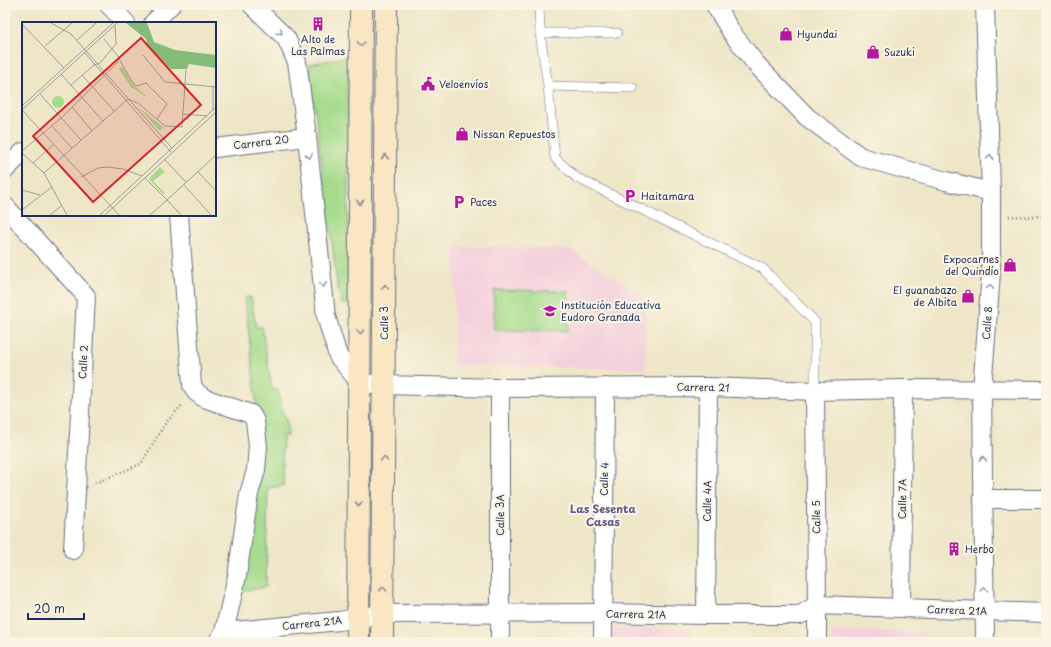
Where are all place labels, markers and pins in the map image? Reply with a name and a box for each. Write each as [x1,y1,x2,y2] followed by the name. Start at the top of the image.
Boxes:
[310,16,326,32] building icon: Alto de Las Palmas
[778,26,794,42] shop icon: Hyundai
[797,26,838,41] place label: Hyundai
[291,31,345,58] place label: Alto de Las Palmas
[865,44,881,60] shop icon: Suzuki
[884,44,915,59] place label: Suzuki
[420,76,436,92] public building icon: Veloenvíos
[439,76,489,91] place label: Veloenvíos
[454,126,470,142] shop icon: Nissan Repuestos
[473,126,556,141] place label: Nissan Repuestos
[622,188,638,204] parking icon: Haitamara
[641,188,695,203] place label: Haitamara
[451,194,467,210] parking icon: Paces
[470,194,497,209] place label: Paces
[943,251,999,278] place label: Expocarnes del Quindío
[1002,257,1018,273] shop icon: Expocarnes del Quindío
[893,282,958,309] place label: El guanabazo de Albita
[960,288,976,304] shop icon: El guanabazo de Albita
[561,297,662,324] place label: Institución Educativa Eudoro Granada
[542,303,558,319] school or university icon: Institución Educativa Eudoro Granada
[946,541,962,557] building icon: Herbo
[965,541,995,556] place label: Herbo

